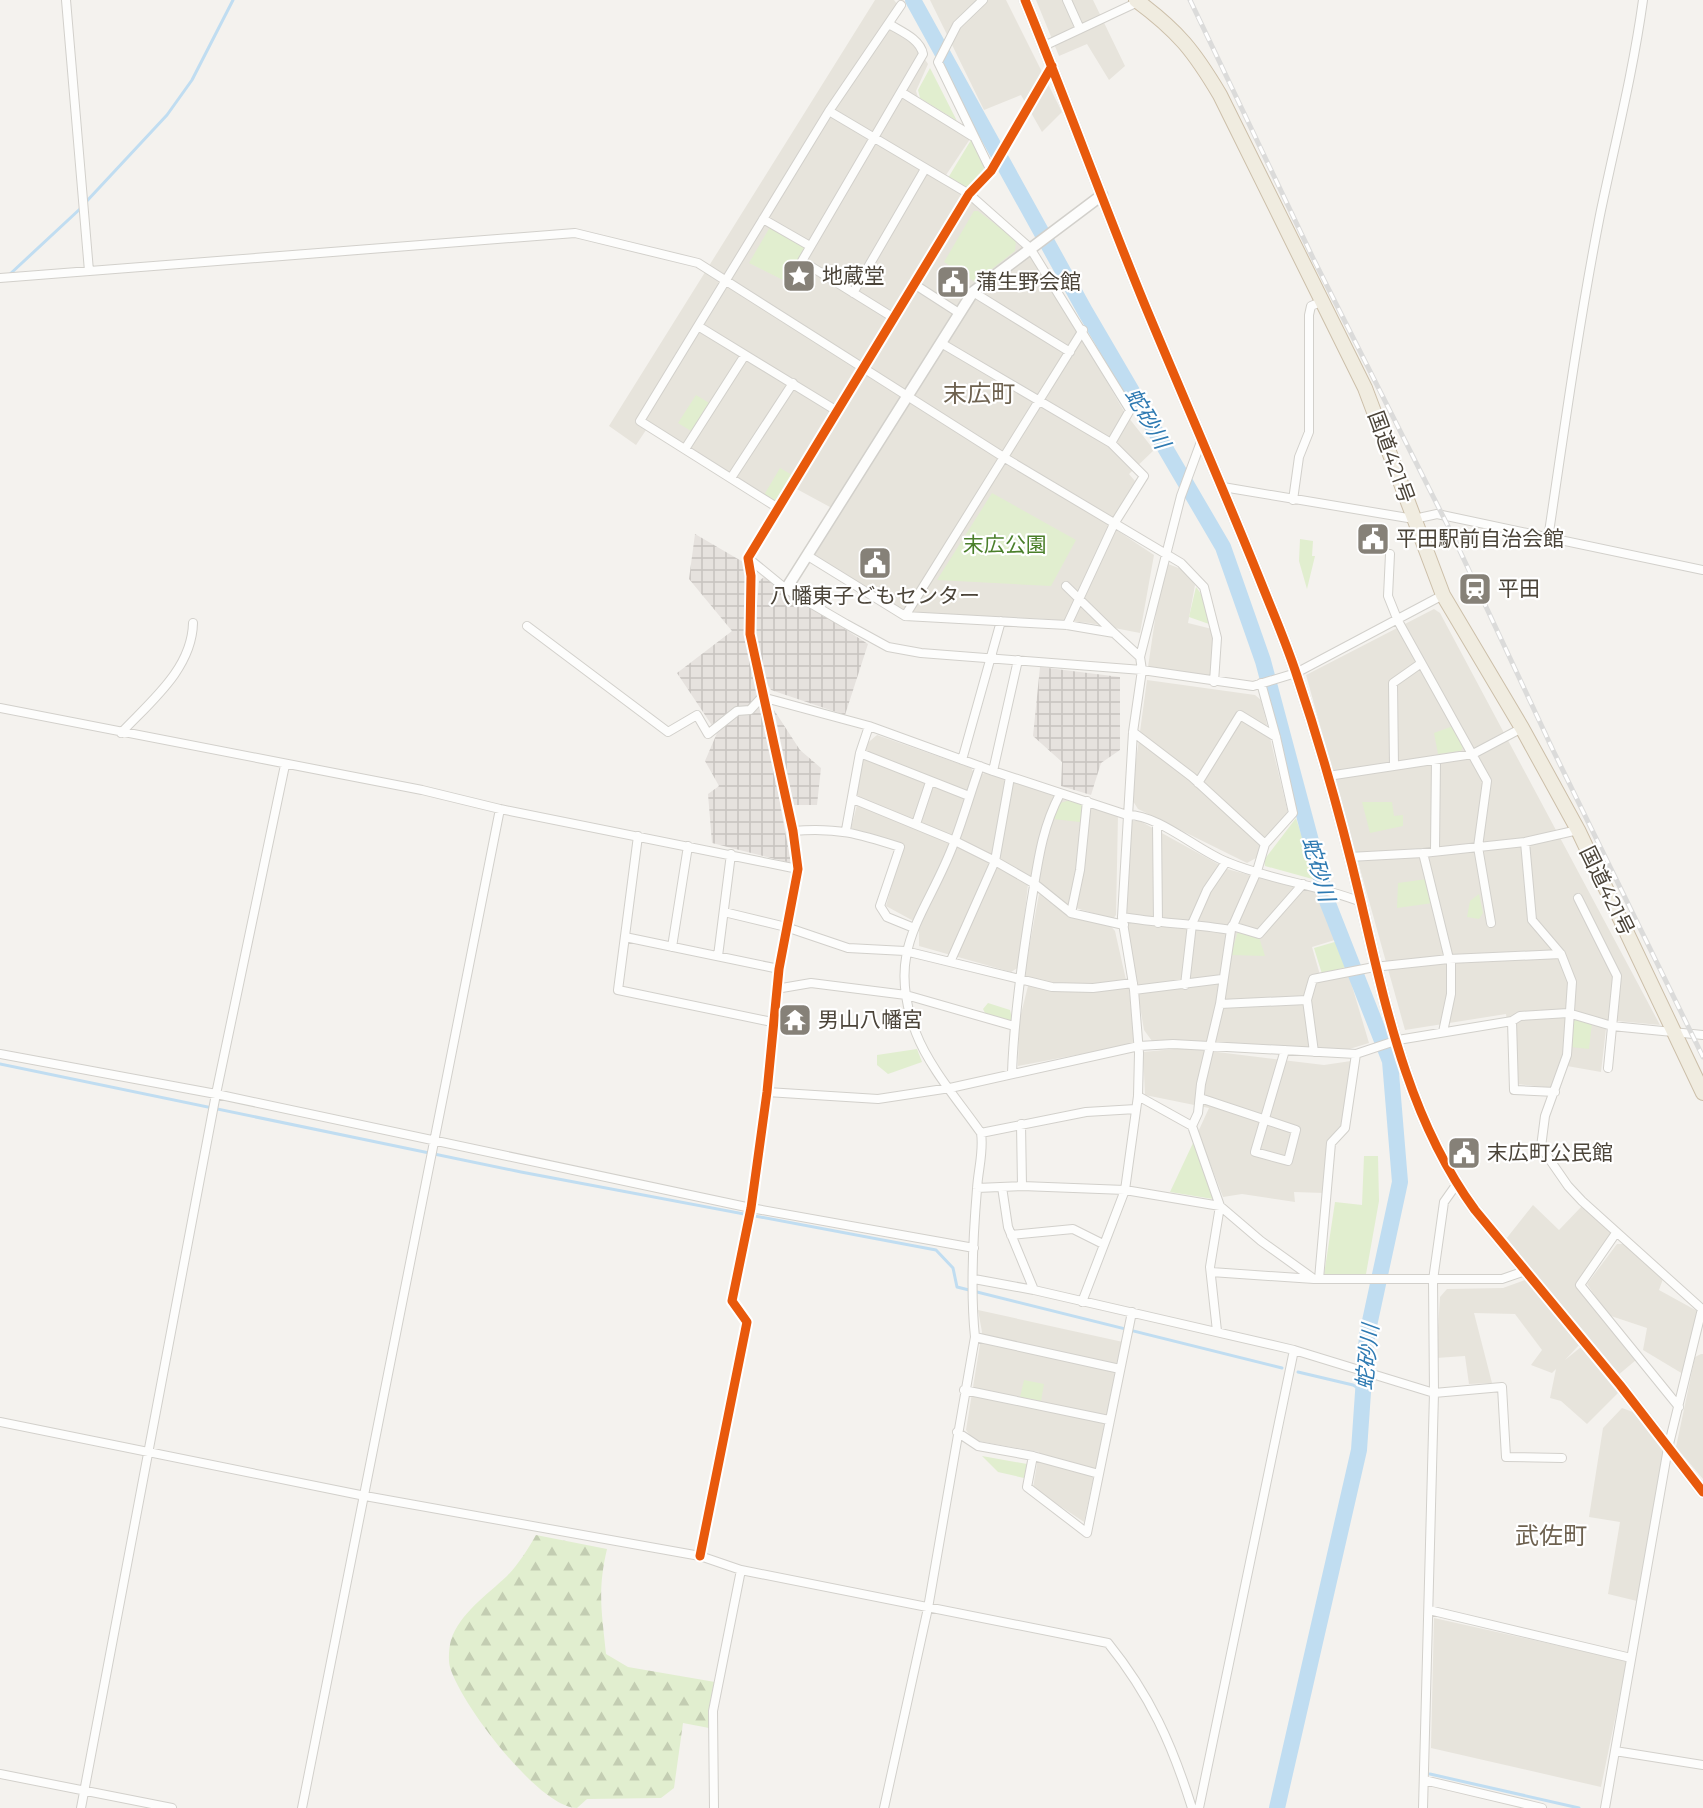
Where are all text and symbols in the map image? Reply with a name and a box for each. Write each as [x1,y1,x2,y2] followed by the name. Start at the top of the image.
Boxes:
[781,258,817,294] place icon: 地蔵堂
[822,263,885,288] place label: 地蔵堂
[935,264,971,300] public building icon: 蒲生野会館
[976,269,1081,294] place label: 蒲生野会館
[943,379,1015,408] district label: 末広町
[1119,383,1177,455] water label: 蛇砂川
[1363,407,1420,506] street label: 国道421号
[1355,521,1391,557] public building icon: 平田駅前自治会館
[1396,526,1564,551] place label: 平田駅前自治会館
[963,532,1047,557] park label: 末広公園
[857,545,893,581] public building icon: 八幡東子どもセンター
[1457,571,1493,607] station icon: 平田
[1498,576,1540,601] place label: 平田
[770,583,980,608] place label: 八幡東子どもセンター
[1296,834,1341,906] water label: 蛇砂川
[1575,842,1640,940] street label: 国道421号
[777,1002,813,1038] temple icon: 男山八幡宮
[818,1007,923,1032] place label: 男山八幡宮
[1446,1135,1482,1171] public building icon: 末広町公民館
[1487,1140,1613,1165] place label: 末広町公民館
[1351,1321,1385,1391] water label: 蛇砂川
[1515,1521,1587,1550] district label: 武佐町

